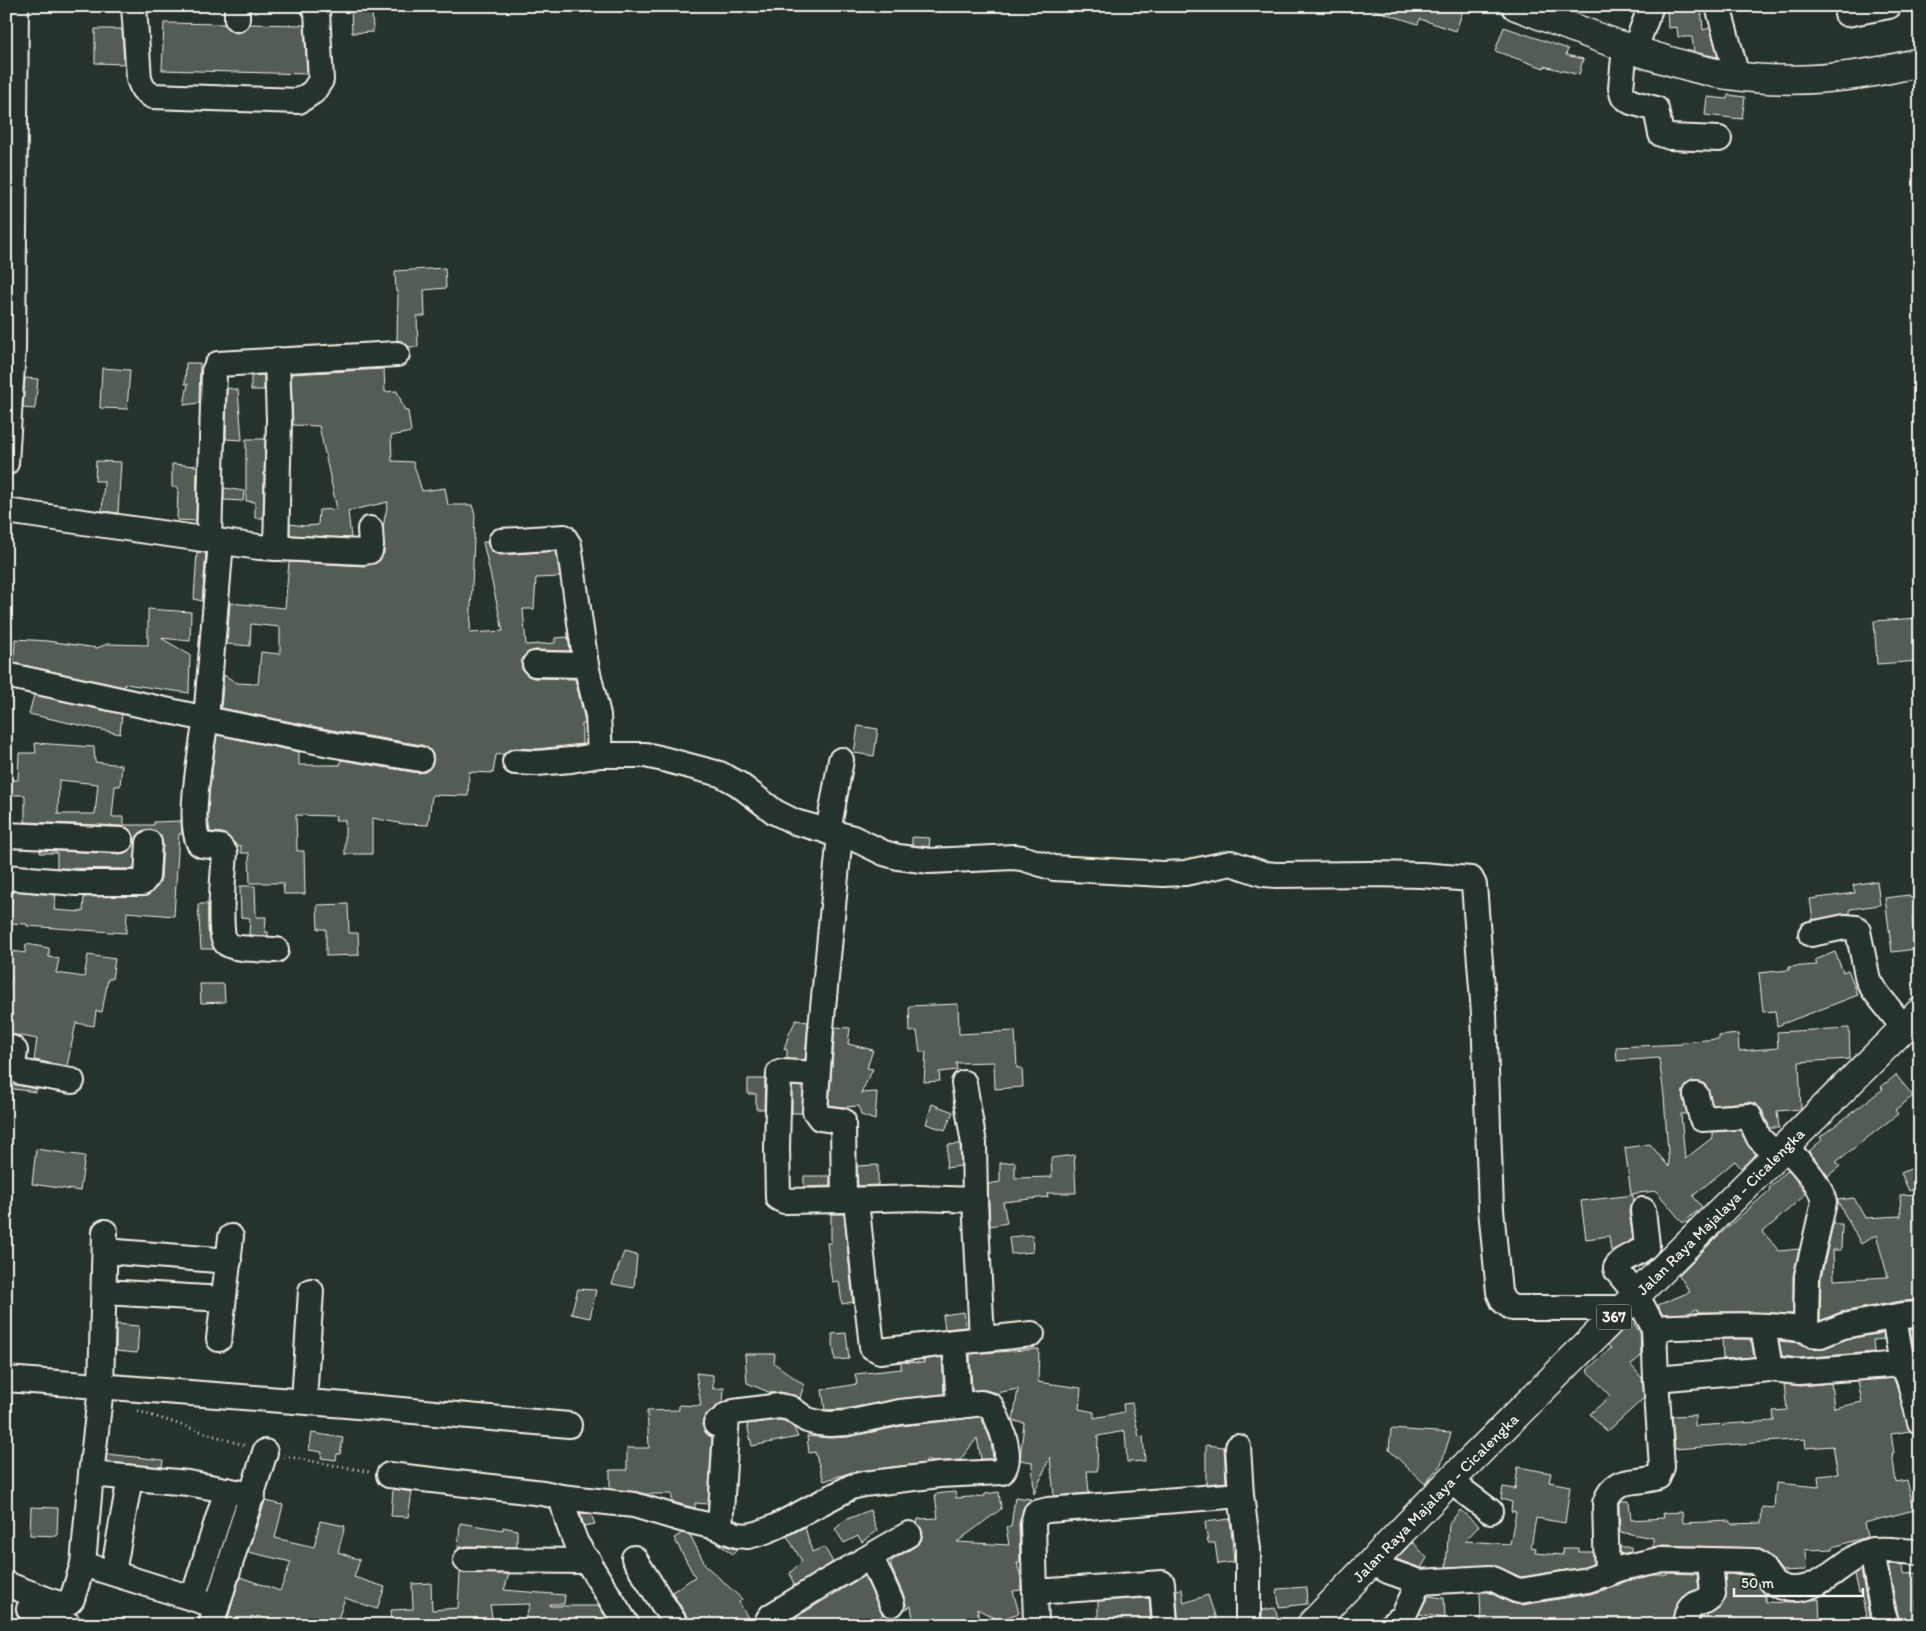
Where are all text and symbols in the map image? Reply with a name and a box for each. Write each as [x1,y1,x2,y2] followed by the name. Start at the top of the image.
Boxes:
[1633,1124,1809,1299] street label: Jalan Raya Majalaya - Cicalengka
[1596,1304,1632,1330] road number: 367
[1349,1409,1523,1586] street label: Jalan Raya Majalaya - Cicalengka
[1734,1566,1862,1598] scale bar
[1741,1574,1774,1592] text: 50 m

